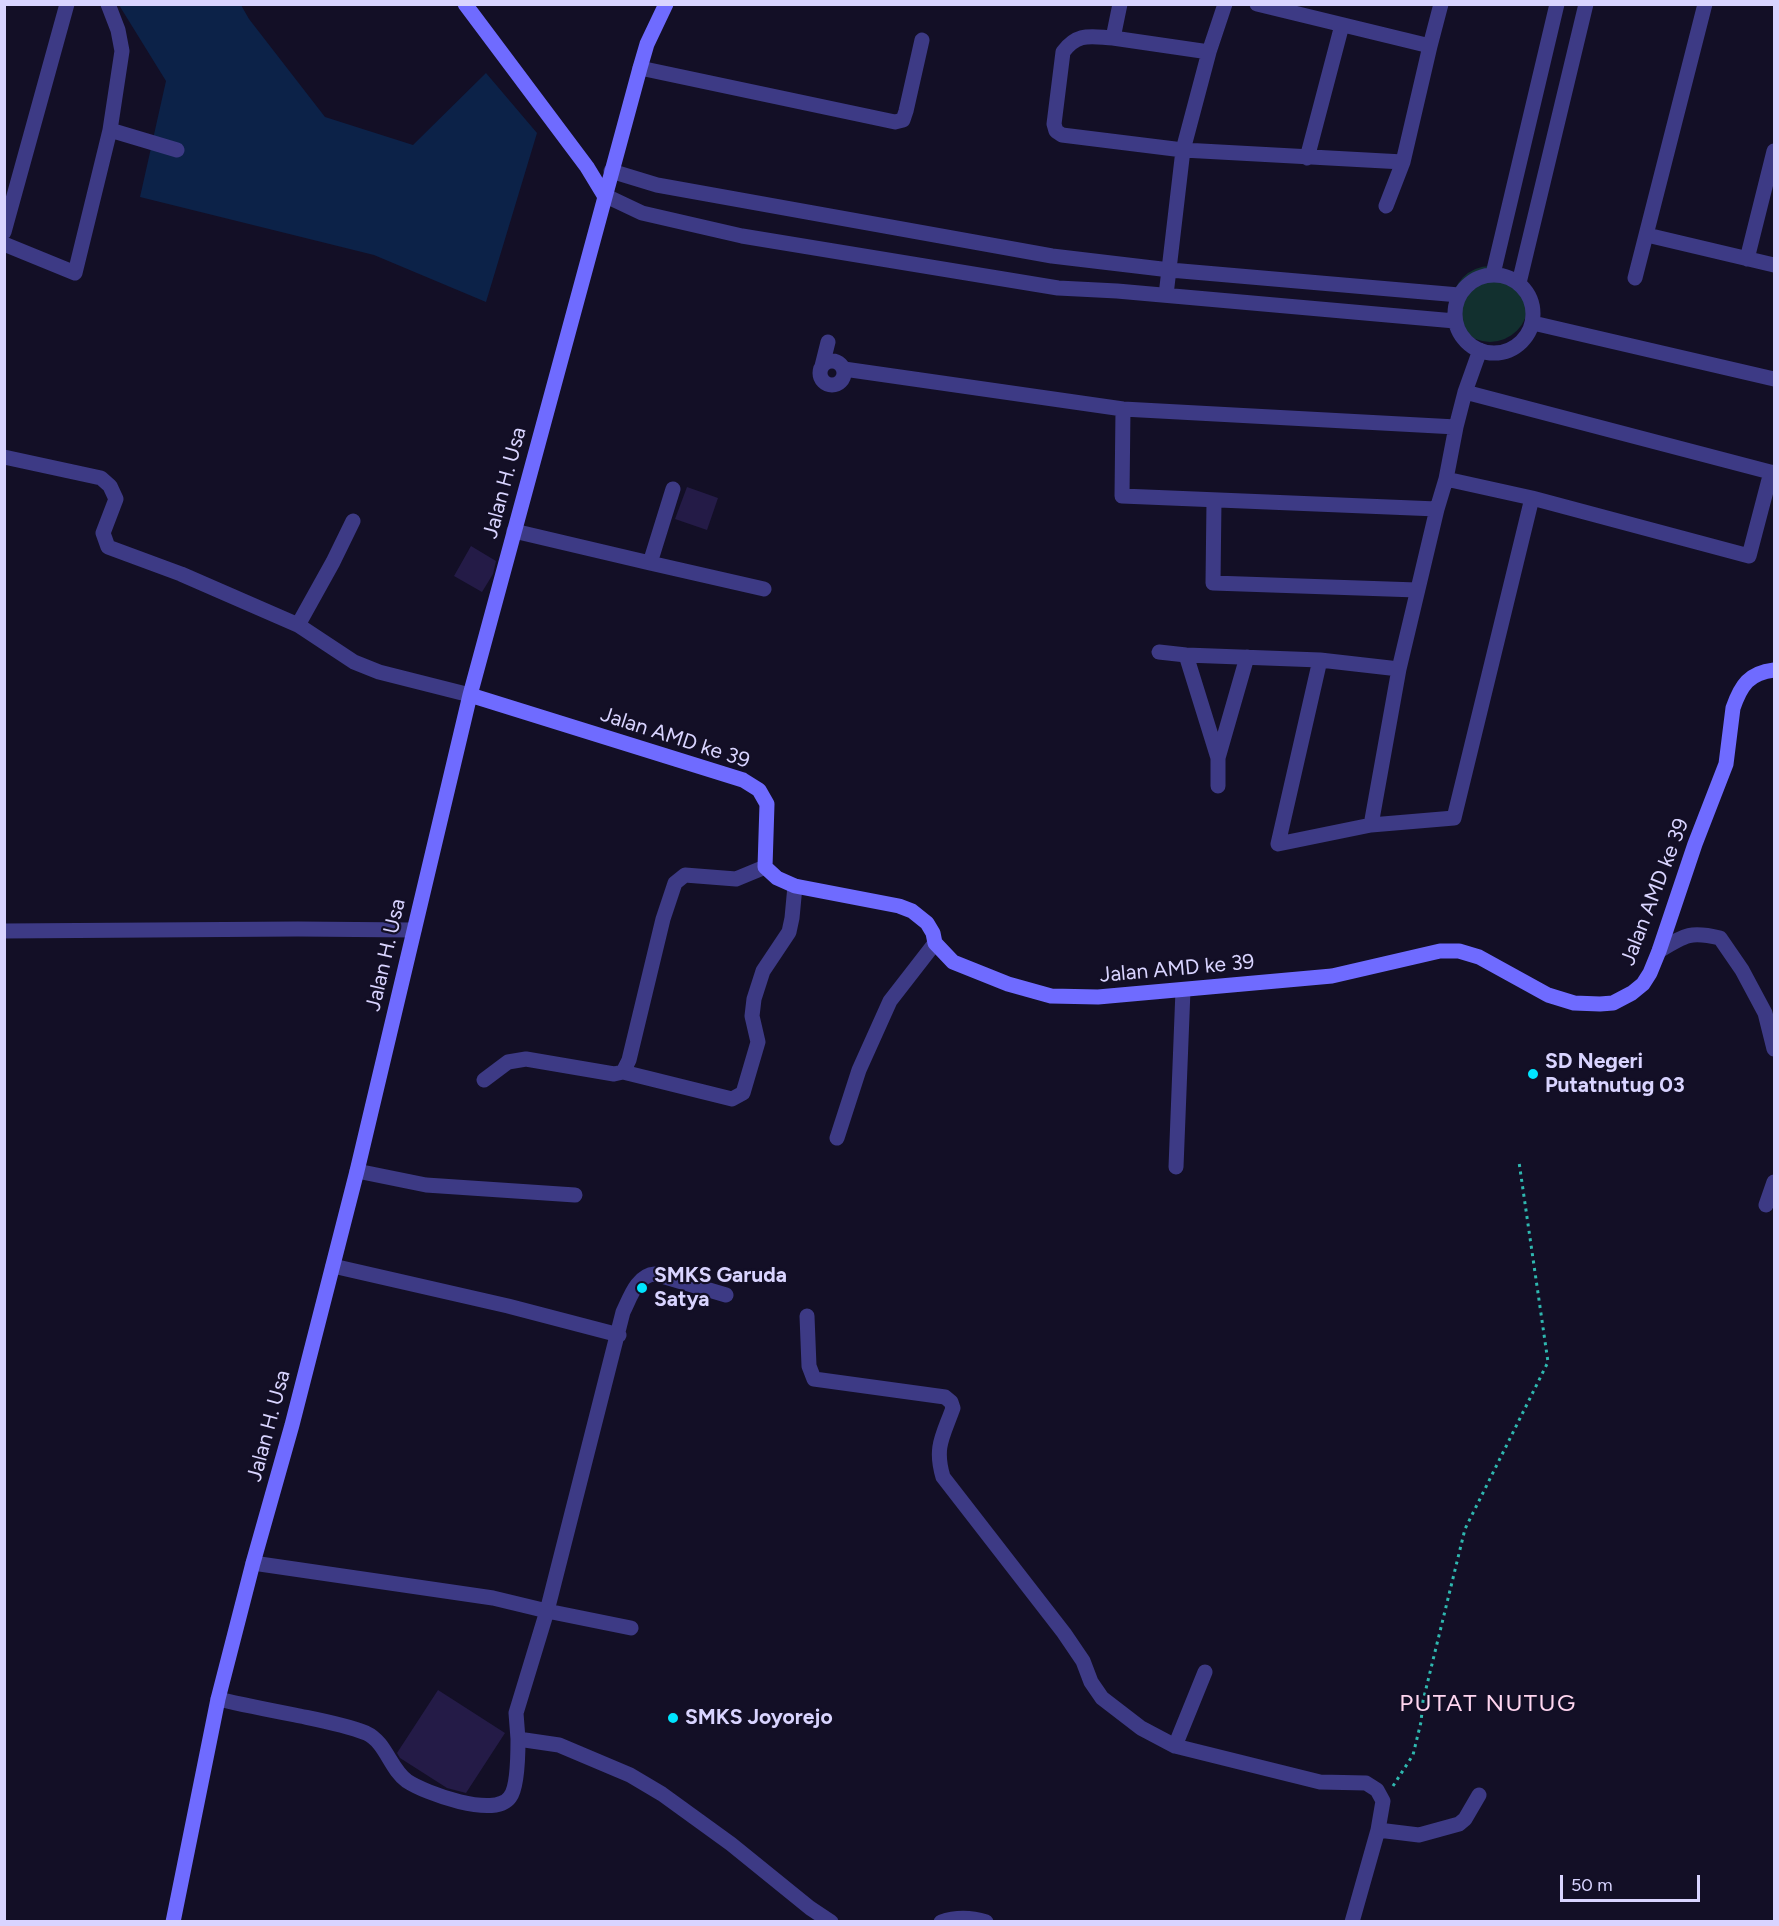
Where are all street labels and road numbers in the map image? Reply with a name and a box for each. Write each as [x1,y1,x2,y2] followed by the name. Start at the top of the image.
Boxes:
[478,424,532,542] street label: Jalan H. Usa
[597,702,753,774] street label: Jalan AMD ke 39
[1615,815,1695,969] street label: Jalan AMD ke 39
[361,896,411,1014] street label: Jalan H. Usa
[1099,950,1255,988] street label: Jalan AMD ke 39
[242,1367,296,1485] street label: Jalan H. Usa

